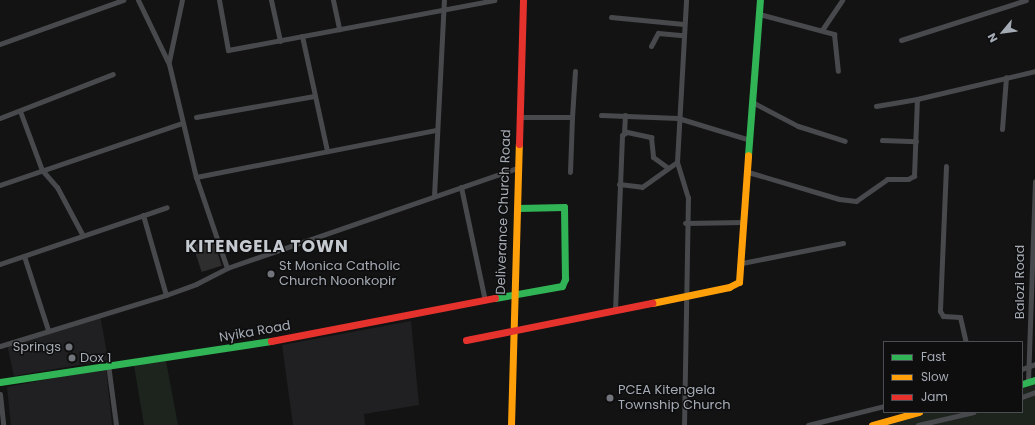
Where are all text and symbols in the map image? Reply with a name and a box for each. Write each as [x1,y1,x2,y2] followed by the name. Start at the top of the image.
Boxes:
[983,12,1023,52] north arrow
[984,30,1002,45] text: N
[493,129,515,295] street label: Deliverance Church Road
[185,237,349,257] district label: KITENGELA TOWN
[1012,245,1028,319] street label: Balozi Road
[279,259,400,290] place label: St Monica Catholic Church Noonkopir
[266,269,276,279] marker: St Monica Catholic Church Noonkopir
[218,318,292,346] street label: Nyika Road
[13,339,61,355] place label: Springs
[883,341,1023,413] legend
[64,342,74,352] marker: Springs
[921,348,946,365] text: Fast
[80,350,111,366] place label: Dox 1
[67,353,77,363] marker: Dox 1
[921,368,949,385] text: Slow
[618,383,731,414] place label: PCEA Kitengela Township Church
[921,388,948,405] text: Jam
[605,393,615,403] marker: PCEA Kitengela Township Church

